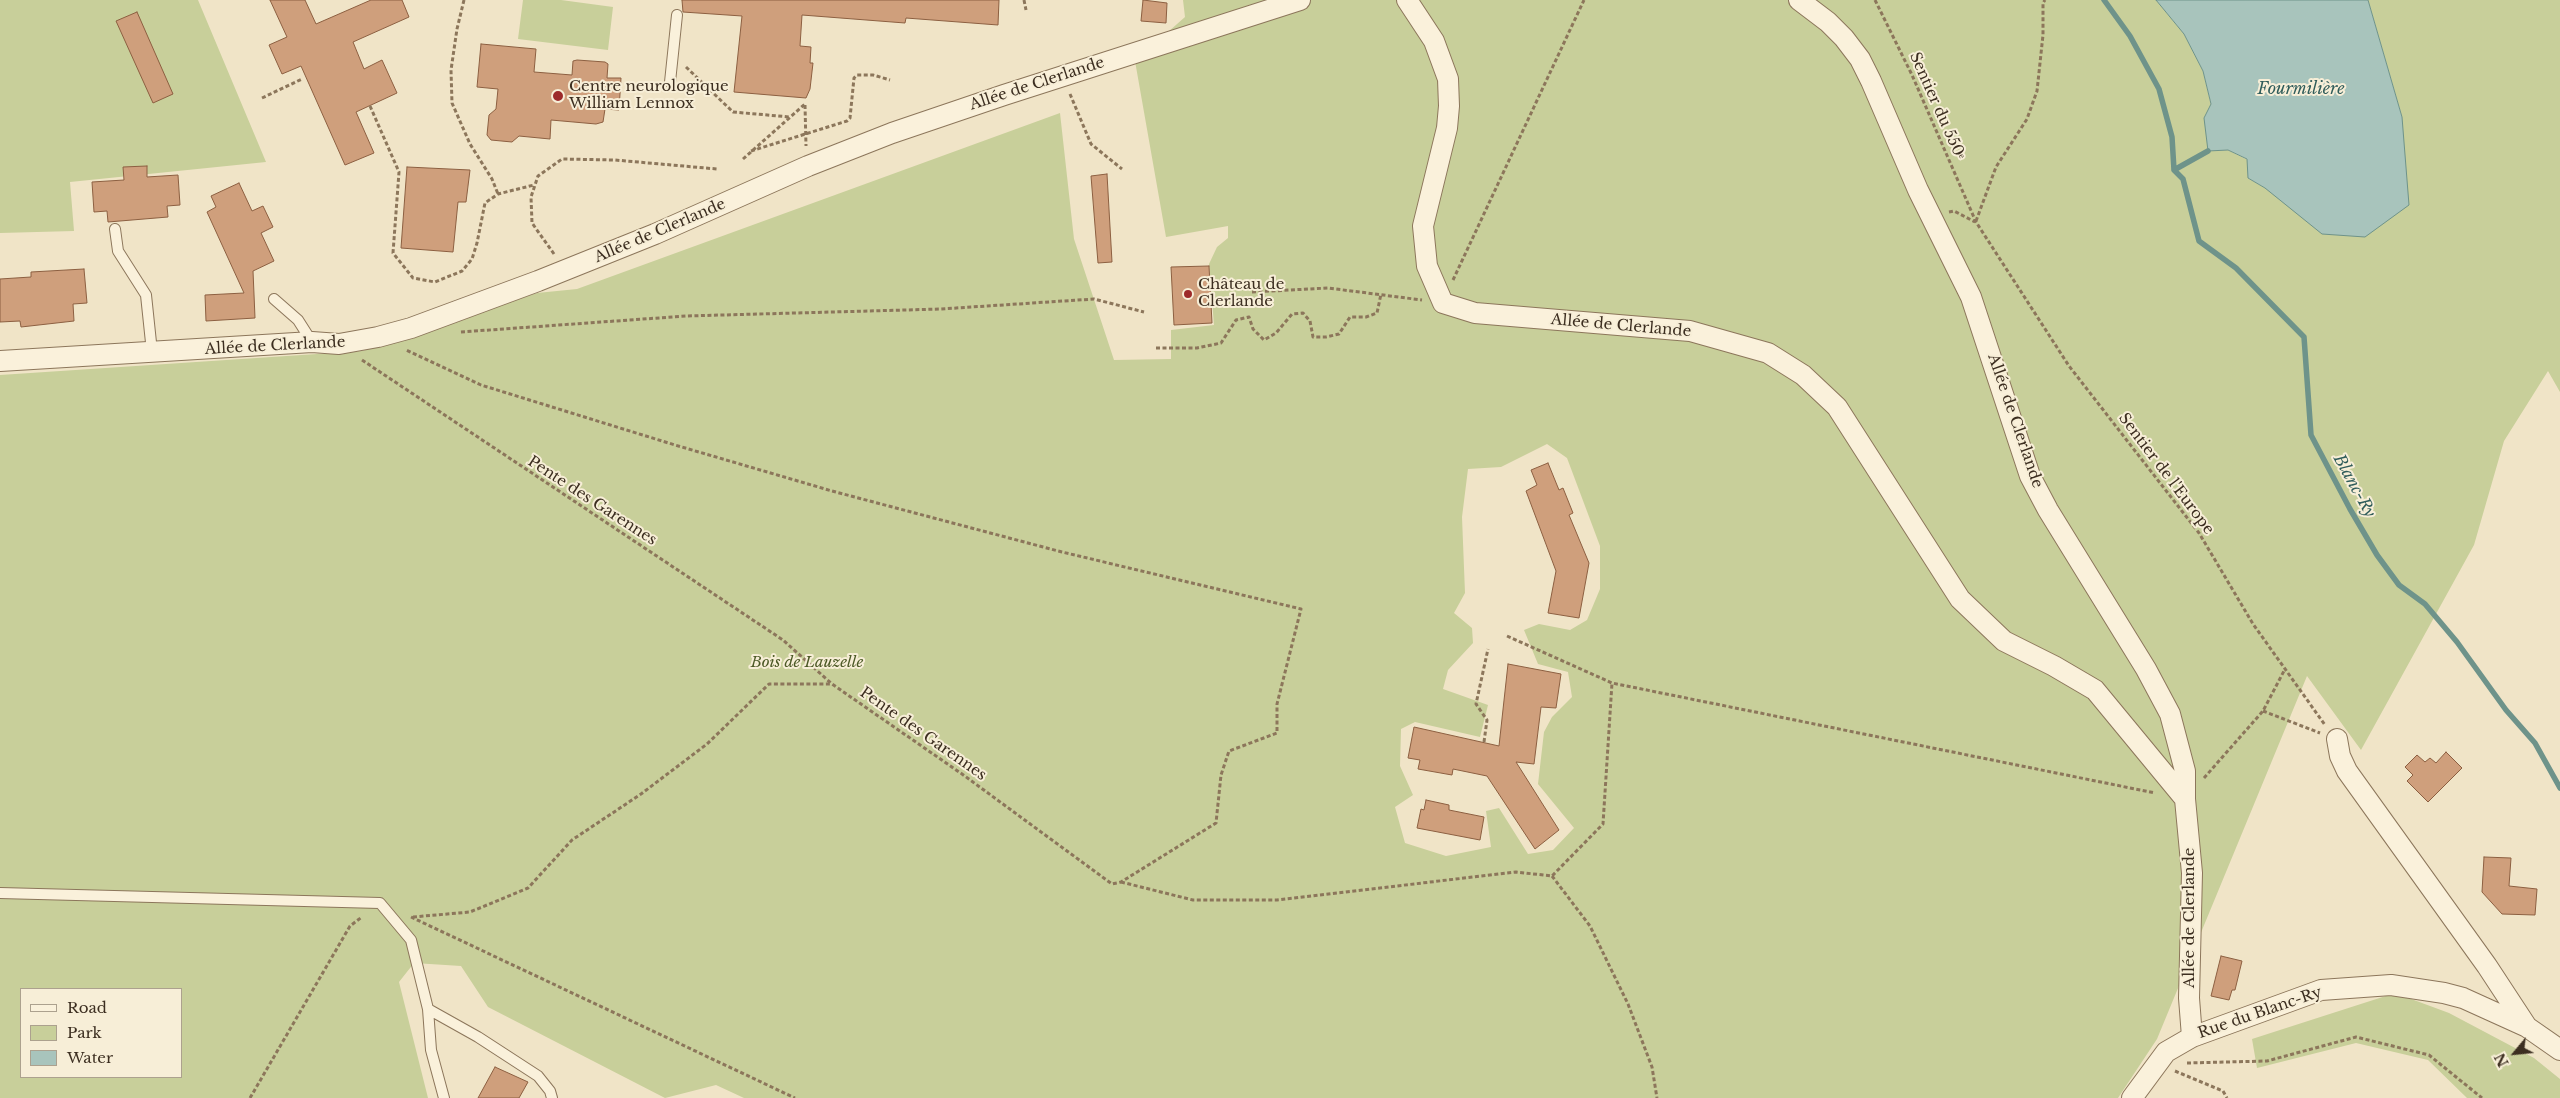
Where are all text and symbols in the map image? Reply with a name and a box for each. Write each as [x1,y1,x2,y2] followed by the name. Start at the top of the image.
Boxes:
[1905,50,1969,162] street label: Sentier du 550ᵉ
[967,54,1107,114] street label: Allée de Clerlande
[569,78,729,113] place label: Centre neurologique William Lennox
[2257,79,2345,99] water label: Fourmilière
[551,89,565,103] marker: Centre neurologique William Lennox
[592,195,728,267] street label: Allée de Clerlande
[1198,276,1284,311] place label: Château de Clerlande
[1182,288,1194,300] marker: Château de Clerlande
[1550,311,1692,341] street label: Allée de Clerlande
[204,333,346,359] street label: Allée de Clerlande
[1984,352,2046,490] street label: Allée de Clerlande
[2115,410,2217,538] street label: Sentier de l'Europe
[2329,451,2379,521] water label: Blanc-Ry
[524,453,660,549] street label: Pente des Garennes
[751,654,863,672] park label: Bois de Lauzelle
[856,684,990,784] street label: Pente des Garennes
[2181,848,2199,988] street label: Allée de Clerlande
[2196,983,2324,1043] street label: Rue du Blanc-Ry
[20,988,182,1078] legend
[67,998,107,1017] text: Road
[67,1023,102,1042] text: Park
[2490,1028,2540,1078] north arrow
[67,1048,113,1067] text: Water
[2491,1050,2513,1070] text: N

